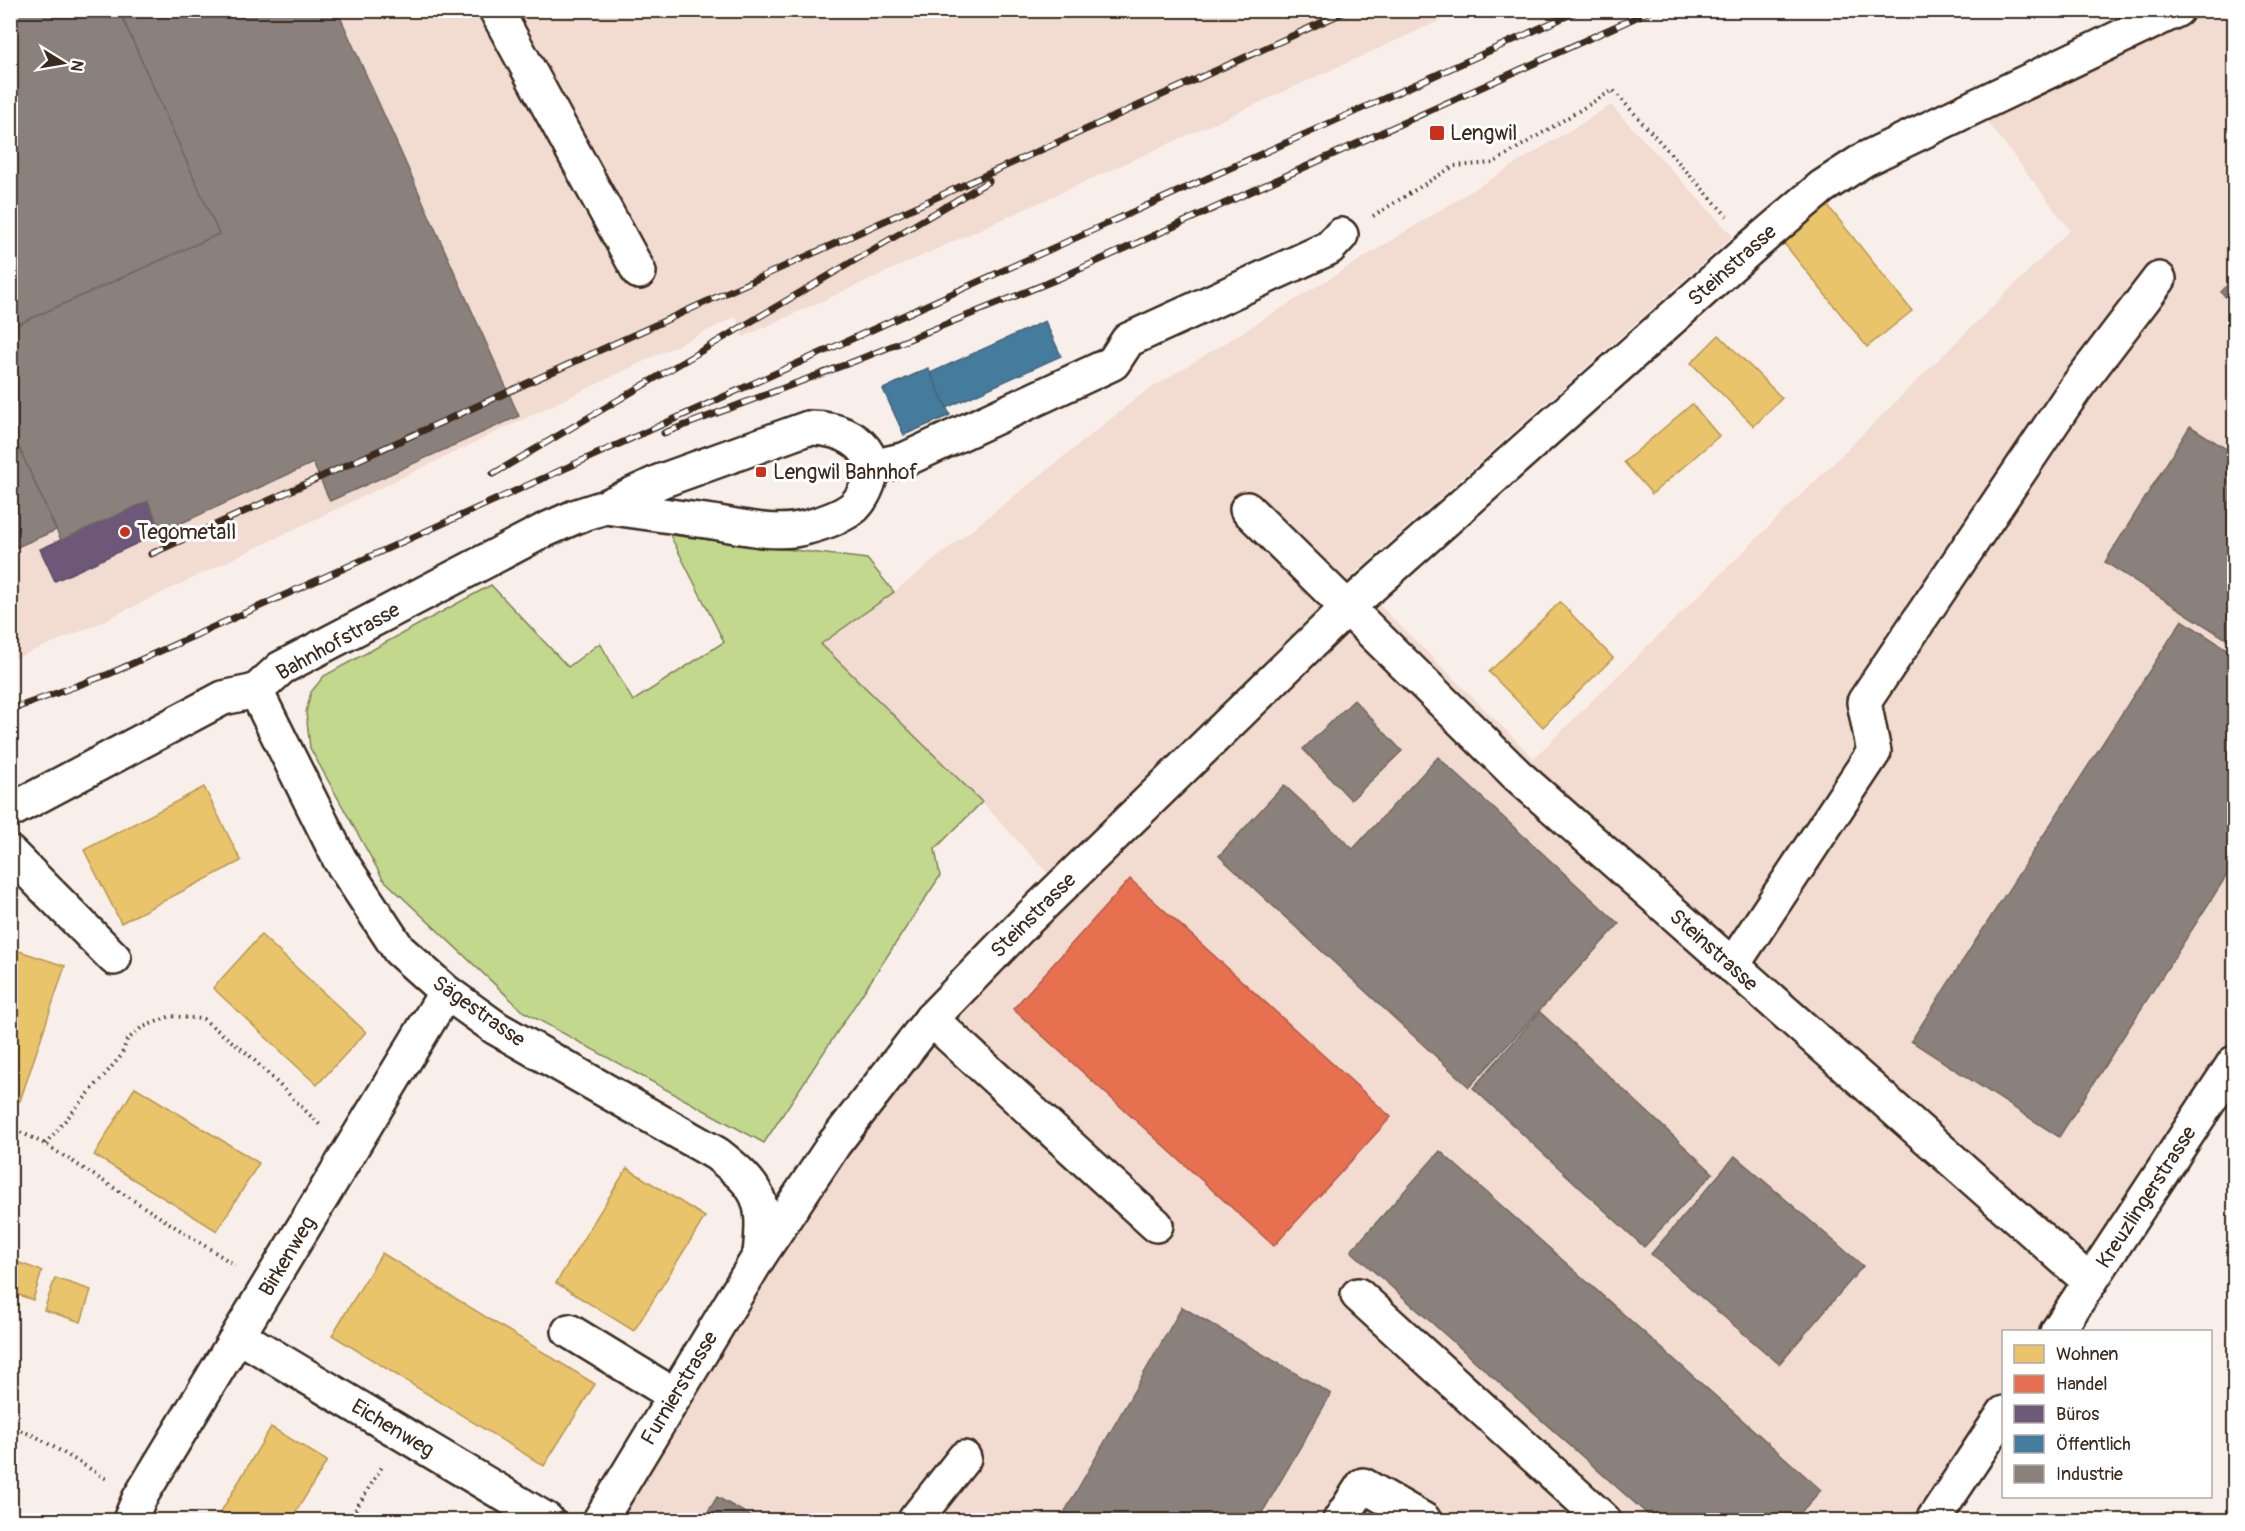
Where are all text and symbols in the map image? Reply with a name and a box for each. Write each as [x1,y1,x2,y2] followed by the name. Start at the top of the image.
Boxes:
[33,33,93,93] north arrow
[66,58,88,73] text: N
[1450,120,1517,147] place label: Lengwil
[1428,124,1446,142] marker: Lengwil
[1682,218,1783,312] street label: Steinstrasse
[773,459,918,486] place label: Lengwil Bahnhof
[754,465,768,479] marker: Lengwil Bahnhof
[137,519,236,546] place label: Tegometall
[118,525,132,539] marker: Tegometall
[272,596,405,687] street label: Bahnhofstrasse
[985,866,1082,964] street label: Steinstrasse
[1664,903,1764,998] street label: Steinstrasse
[427,970,531,1054] street label: Sägestrasse
[2090,1120,2203,1274] street label: Kreuzlingerstrasse
[253,1211,322,1301] street label: Birkenweg
[635,1326,724,1450] street label: Furnierstrasse
[2002,1330,2212,1498] legend
[2056,1343,2118,1366] text: Wohnen
[2056,1373,2108,1396] text: Handel
[346,1393,439,1464] street label: Eichenweg
[2056,1403,2099,1426] text: Büros
[2056,1433,2131,1456] text: Öffentlich
[2056,1463,2123,1486] text: Industrie

